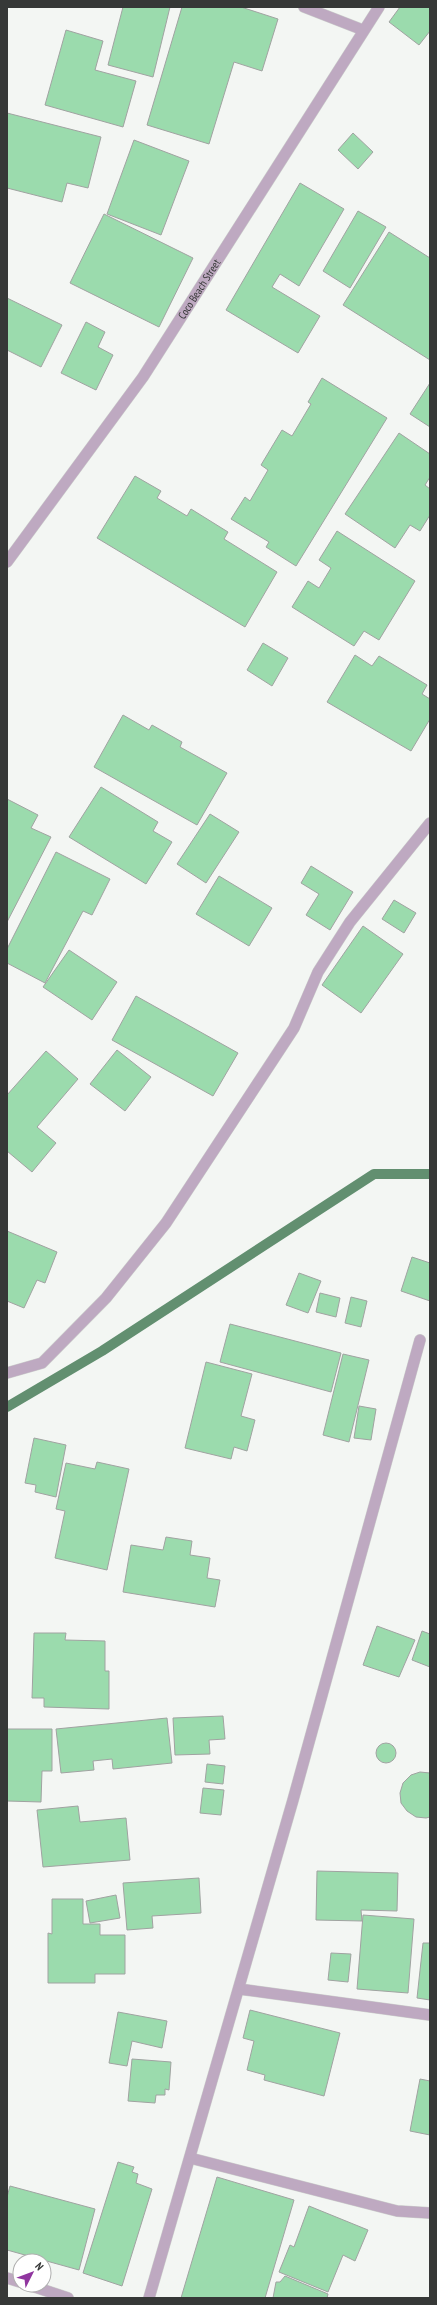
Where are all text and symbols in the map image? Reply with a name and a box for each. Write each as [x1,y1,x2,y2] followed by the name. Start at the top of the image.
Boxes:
[175,256,223,322] street label: Coco Beach Street
[12,2253,52,2293] north arrow
[32,2259,47,2273] text: N

